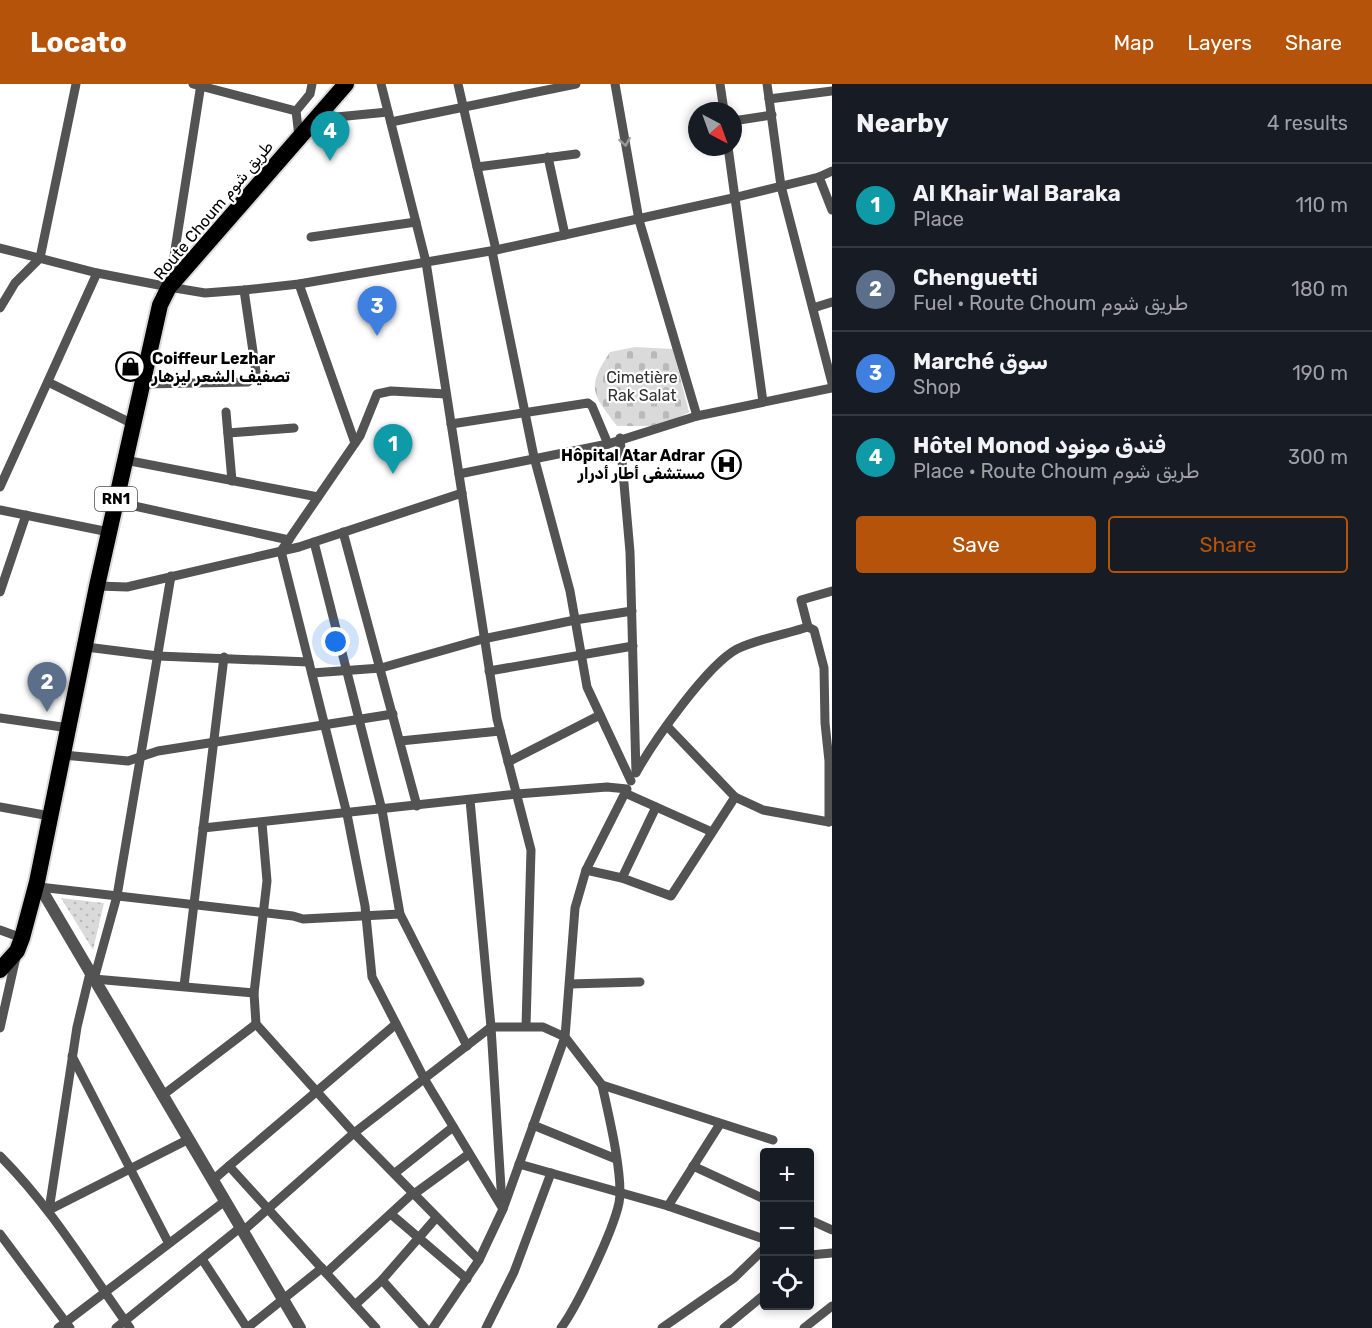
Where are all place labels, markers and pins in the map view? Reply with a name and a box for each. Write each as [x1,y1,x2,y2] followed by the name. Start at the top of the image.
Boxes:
[310,112,350,161] pin: 4
[358,286,397,336] pin: 3
[151,349,290,386] place label: Coiffeur Lezhar تصفيف الشعر ليزهار
[115,351,147,383] shop icon: Coiffeur Lezhar تصفيف الشعر ليزهار
[374,424,412,474] pin: 1
[561,446,706,483] place label: Hôpital Atar Adrar مستشفى أطار أدرار
[710,448,742,480] hospital icon: Hôpital Atar Adrar مستشفى أطار أدرار
[28,662,66,712] pin: 2

